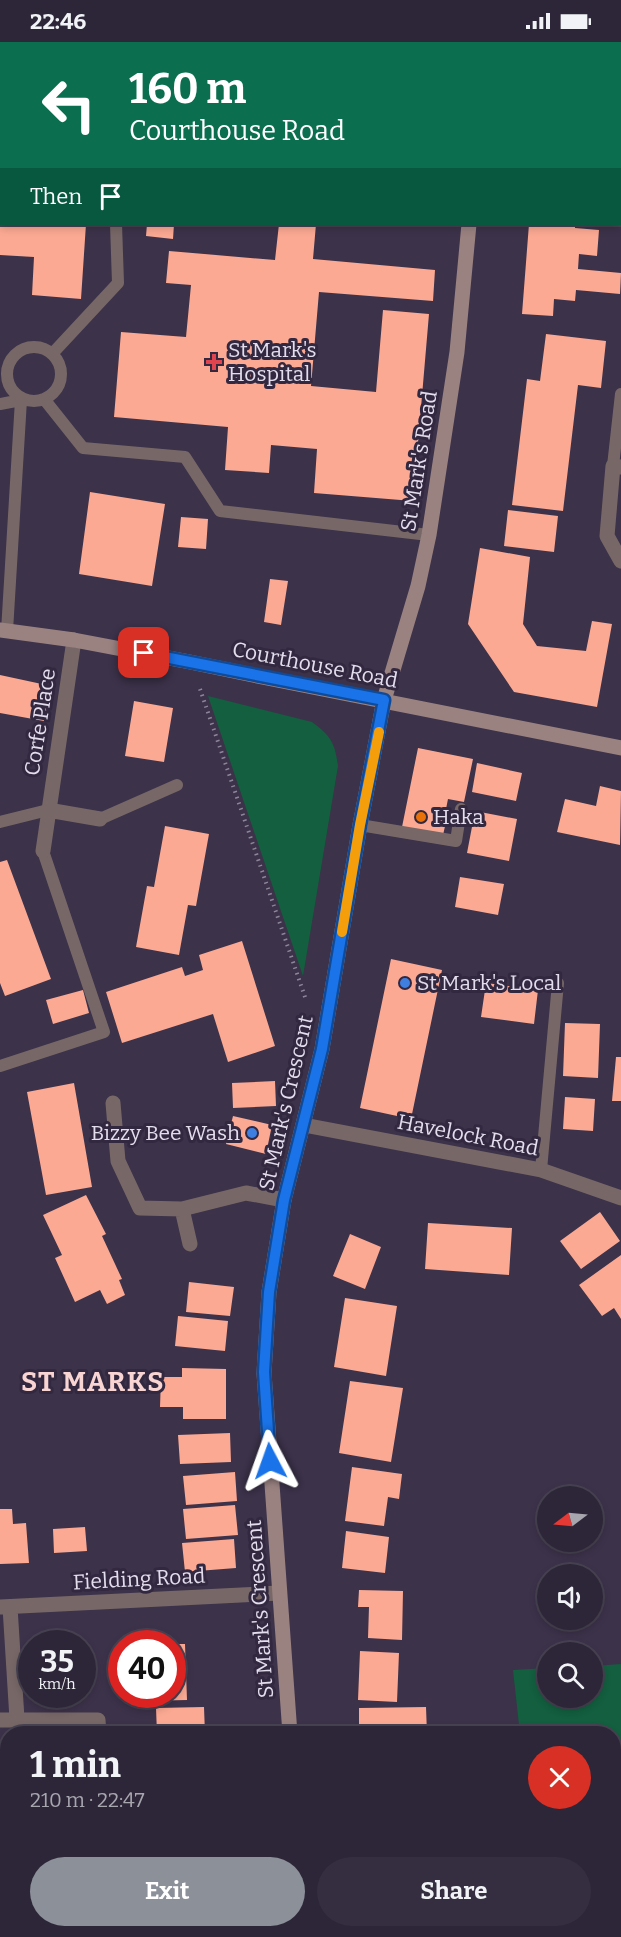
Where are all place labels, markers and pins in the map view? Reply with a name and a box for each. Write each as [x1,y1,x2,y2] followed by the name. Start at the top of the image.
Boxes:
[228,337,317,387] place label: St Mark's Hospital
[205,353,223,371] marker: St Mark's Hospital
[118,627,169,678] pin
[433,804,484,830] place label: Haka
[414,810,428,824] marker: Haka
[417,970,561,996] place label: St Mark's Local
[398,976,412,990] marker: St Mark's Local
[91,1120,240,1146] place label: Bizzy Bee Wash
[245,1126,259,1140] marker: Bizzy Bee Wash

